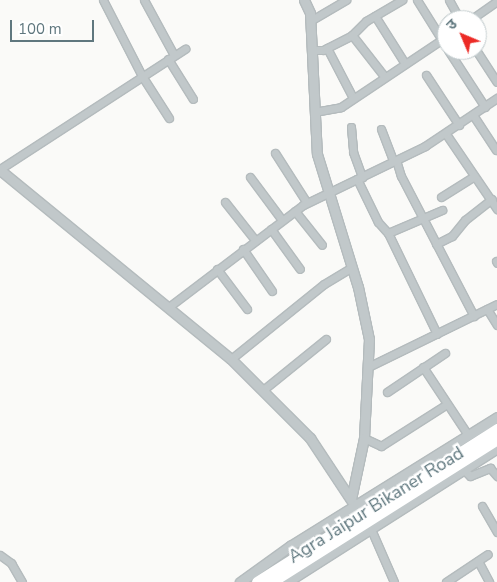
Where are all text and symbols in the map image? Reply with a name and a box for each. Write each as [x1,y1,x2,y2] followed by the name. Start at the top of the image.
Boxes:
[12,10,96,42] scale bar
[437,10,487,60] north arrow
[442,15,461,34] text: उ
[18,19,62,39] text: 100 m
[284,442,468,568] street label: Agra Jaipur Bikaner Road

